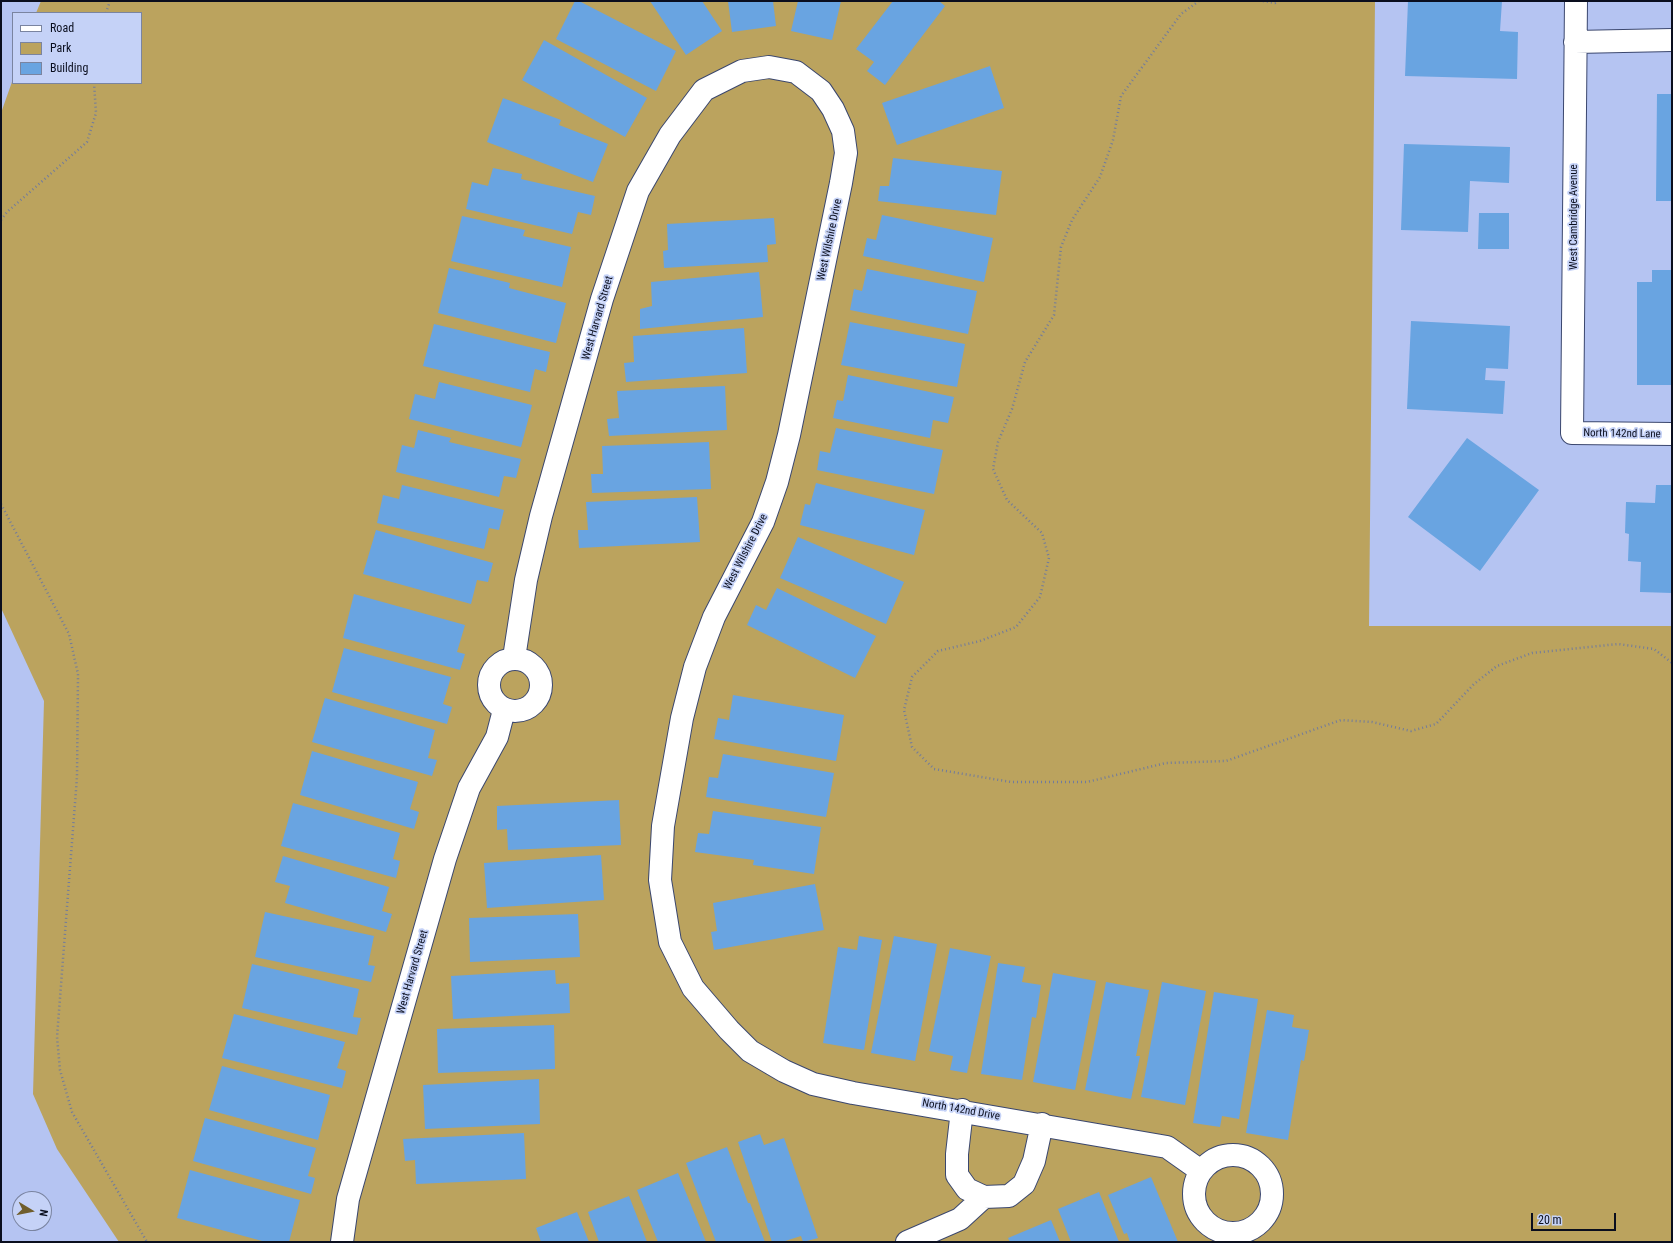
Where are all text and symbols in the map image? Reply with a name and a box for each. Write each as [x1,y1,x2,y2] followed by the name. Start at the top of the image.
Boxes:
[12,12,142,84] legend
[50,21,74,35] text: Road
[50,41,71,55] text: Park
[50,61,88,75] text: Building
[1567,164,1581,270] street label: West Cambridge Avenue
[815,198,845,282] street label: West Wilshire Drive
[580,275,616,361] street label: West Harvard Street
[1583,427,1661,441] street label: North 142nd Lane
[721,512,771,592] street label: West Wilshire Drive
[395,929,431,1015] street label: West Harvard Street
[921,1097,1001,1123] street label: North 142nd Drive
[12,1191,52,1231] north arrow
[1533,1205,1618,1231] scale bar
[36,1209,50,1217] text: N
[1538,1213,1562,1227] text: 20 m

